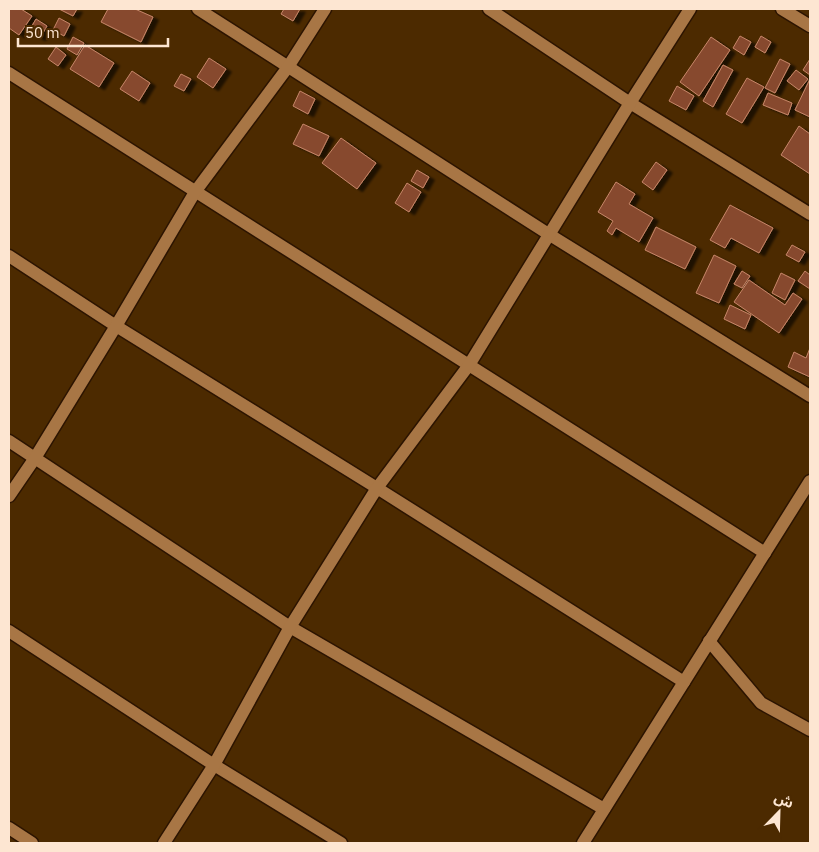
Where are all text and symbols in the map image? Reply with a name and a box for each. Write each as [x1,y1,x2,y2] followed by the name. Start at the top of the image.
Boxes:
[18,15,168,47] scale bar
[25,23,60,42] text: 50 m
[754,787,804,837] north arrow
[772,788,796,812] text: ش

